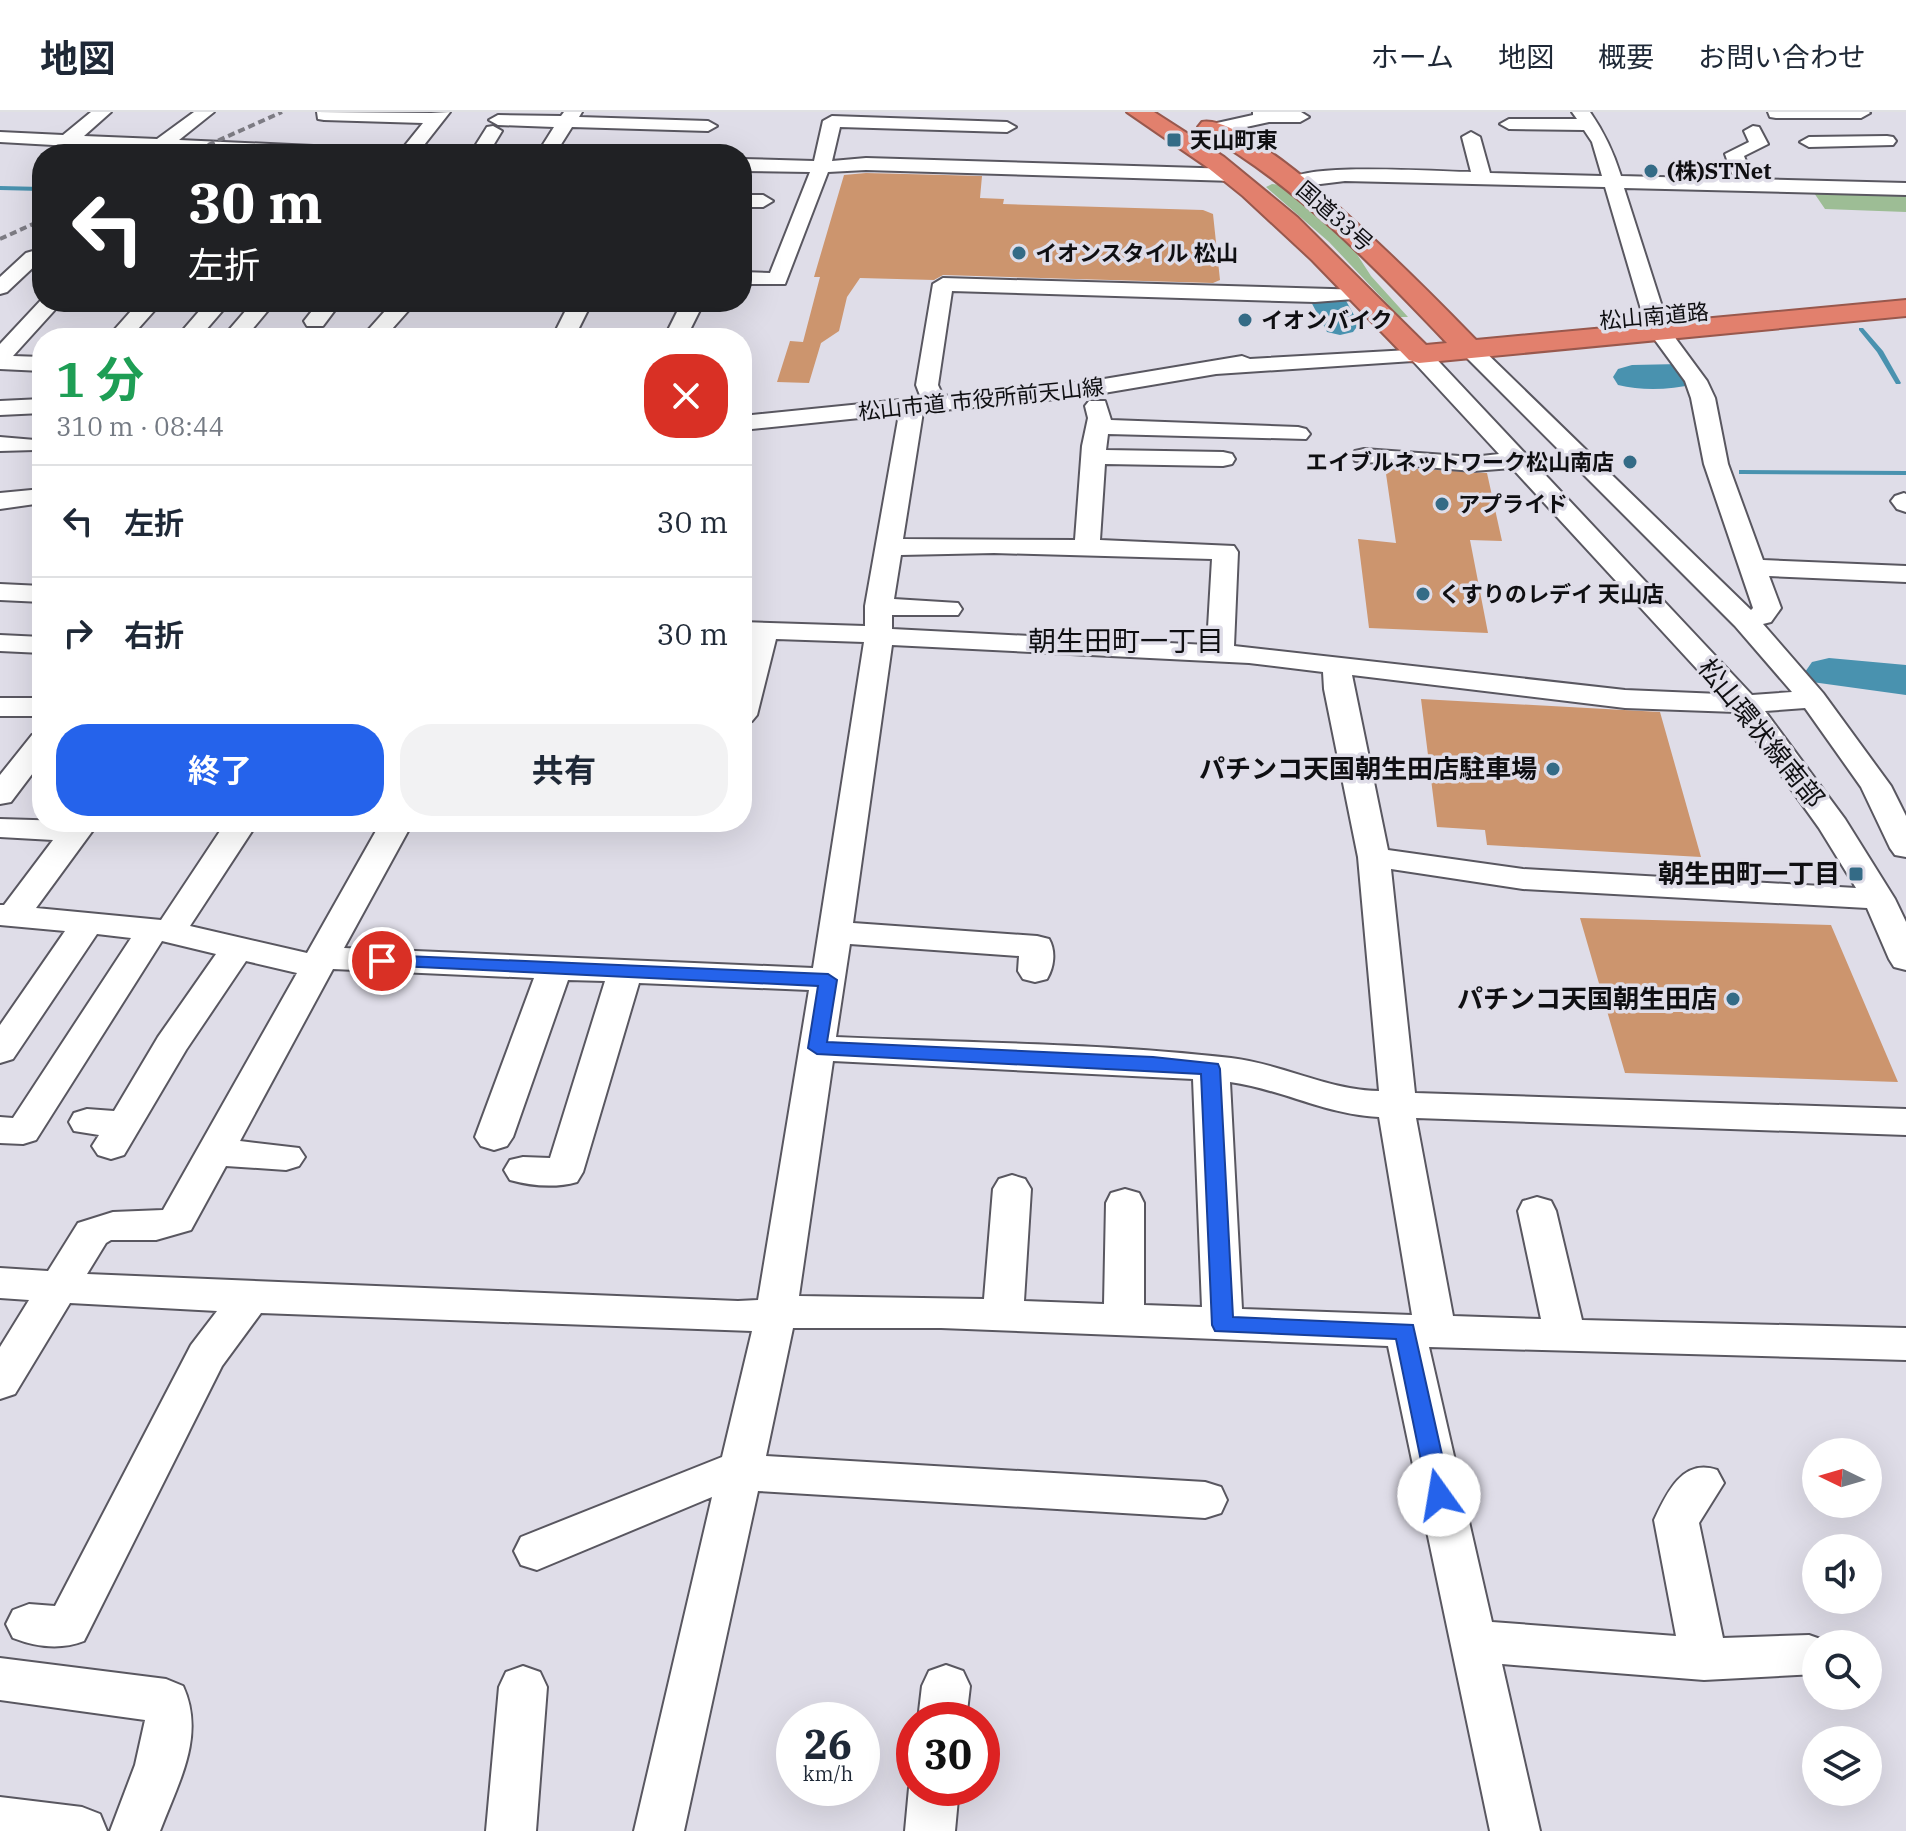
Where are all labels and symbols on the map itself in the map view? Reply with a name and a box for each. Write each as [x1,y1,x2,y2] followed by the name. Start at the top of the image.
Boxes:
[1190,125,1278,154] place label: 天山町東
[1165,131,1183,149] marker: 天山町東
[1667,156,1772,185] place label: (株)STNet
[1642,162,1660,180] marker: (株)STNet
[1291,174,1380,257] street label: 国道33号
[1035,238,1238,267] place label: イオンスタイル 松山
[1010,244,1028,262] marker: イオンスタイル 松山
[1598,296,1710,335] street label: 松山南道路
[1261,305,1393,334] place label: イオンバイク
[1236,311,1254,329] marker: イオンバイク
[857,371,1105,426] street label: 松山市道 市役所前天山線
[1306,447,1614,476] place label: エイブルネットワーク松山南店
[1621,453,1639,471] marker: エイブルネットワーク松山南店
[1458,489,1568,518] place label: アプライド
[1433,495,1451,513] marker: アプライド
[1439,579,1664,608] place label: くすりのレデイ 天山店
[1414,585,1432,603] marker: くすりのレデイ 天山店
[1028,622,1224,659] district label: 朝生田町一丁目
[1691,651,1832,814] street label: 松山環状線南部
[1199,751,1537,785] place label: パチンコ天国朝生田店駐車場
[1544,760,1562,778] marker: パチンコ天国朝生田店駐車場
[1658,856,1840,890] place label: 朝生田町一丁目
[1847,865,1865,883] marker: 朝生田町一丁目
[348,927,416,995] pin
[1457,981,1717,1015] place label: パチンコ天国朝生田店
[1724,990,1742,1008] marker: パチンコ天国朝生田店
[1802,1438,1882,1518] north arrow
[1397,1453,1481,1537] position arrow
[896,1702,1000,1806] speed limit sign: 30

